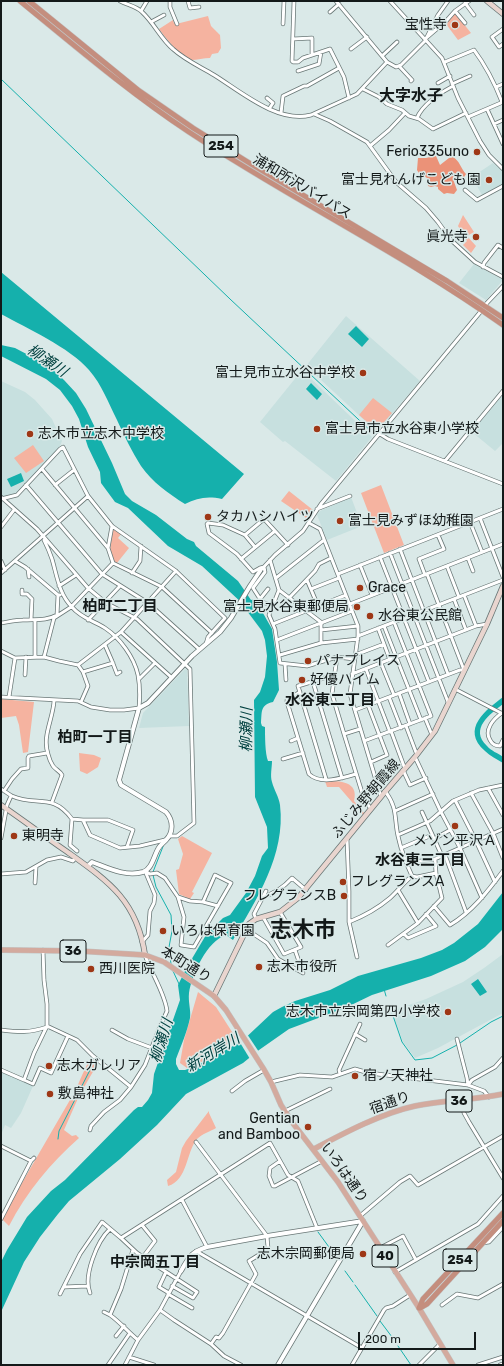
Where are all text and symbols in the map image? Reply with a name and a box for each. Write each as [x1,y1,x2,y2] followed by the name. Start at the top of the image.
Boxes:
[405,17,447,33] place label: 宝性寺
[450,20,460,30] marker: 宝性寺
[379,86,443,106] district label: 大字水子
[204,135,238,157] road number: 254
[386,144,469,160] place label: Ferio335uno
[472,147,482,157] marker: Ferio335uno
[250,151,354,223] street label: 浦和所沢バイパス
[341,172,481,188] place label: 富士見れんげこども園
[484,175,494,185] marker: 富士見れんげこども園
[426,229,468,245] place label: 眞光寺
[471,232,481,242] marker: 眞光寺
[23,341,71,381] water label: 柳瀬川
[215,365,355,381] place label: 富士見市立水谷中学校
[358,368,368,378] marker: 富士見市立水谷中学校
[325,421,479,437] place label: 富士見市立水谷東小学校
[312,424,322,434] marker: 富士見市立水谷東小学校
[38,426,164,442] place label: 志木市立志木中学校
[25,429,35,439] marker: 志木市立志木中学校
[216,509,314,525] place label: タカハシハイツ
[203,512,213,522] marker: タカハシハイツ
[348,513,474,529] place label: 富士見みずほ幼稚園
[335,516,345,526] marker: 富士見みずほ幼稚園
[368,580,406,596] place label: Grace
[355,583,365,593] marker: Grace
[83,598,157,616] district label: 柏町二丁目
[223,599,349,615] place label: 富士見水谷東郵便局
[352,602,362,612] marker: 富士見水谷東郵便局
[378,608,462,624] place label: 水谷東公民館
[365,611,375,621] marker: 水谷東公民館
[316,653,400,669] place label: パナプレイス
[303,656,313,666] marker: パナプレイス
[310,672,380,688] place label: 好優ハイム
[297,675,307,685] marker: 好優ハイム
[285,692,375,710] district label: 水谷東二丁目
[238,707,256,753] water label: 柳瀬川
[58,729,132,747] district label: 柏町一丁目
[328,756,404,842] street label: ふじみ野朝霞線
[450,821,460,831] marker: メゾン平沢Ａ
[22,828,64,844] place label: 東明寺
[9,831,19,841] marker: 東明寺
[413,833,497,849] place label: メゾン平沢Ａ
[375,852,465,870] district label: 水谷東三丁目
[351,874,444,890] place label: フレグランスA
[338,877,348,887] marker: フレグランスA
[243,888,336,904] place label: フレグランスB
[339,891,349,901] marker: フレグランスB
[270,918,336,944] district label: 志木市
[171,923,255,939] place label: いろは保育園
[158,926,168,936] marker: いろは保育園
[60,940,86,962] road number: 36
[158,943,214,987] street label: 本町通り
[267,959,337,975] place label: 志木市役所
[99,961,155,977] place label: 西川医院
[254,962,264,972] marker: 志木市役所
[86,964,96,974] marker: 西川医院
[286,1004,440,1020] place label: 志木市立宗岡第四小学校
[443,1007,453,1017] marker: 志木市立宗岡第四小学校
[147,1017,177,1065] water label: 柳瀬川
[183,1030,243,1076] water label: 新河岸川
[57,1058,141,1074] place label: 志木ガレリア
[44,1061,54,1071] marker: 志木ガレリア
[363,1068,433,1084] place label: 宿ノ天神社
[350,1071,360,1081] marker: 宿ノ天神社
[58,1086,114,1102] place label: 敷島神社
[367,1088,413,1118] street label: 宿通り
[45,1089,55,1099] marker: 敷島神社
[446,1090,472,1112] road number: 36
[218,1111,300,1144] place label: Gentian and Bamboo
[303,1122,313,1132] marker: Gentian and Bamboo
[317,1140,371,1206] street label: いろは通り
[372,1245,398,1267] road number: 40
[257,1246,355,1262] place label: 志木宗岡郵便局
[358,1249,368,1259] marker: 志木宗岡郵便局
[443,1249,477,1271] road number: 254
[110,1254,200,1272] district label: 中宗岡五丁目
[360,1324,478,1350] scale bar
[365,1332,401,1346] text: 200 m

